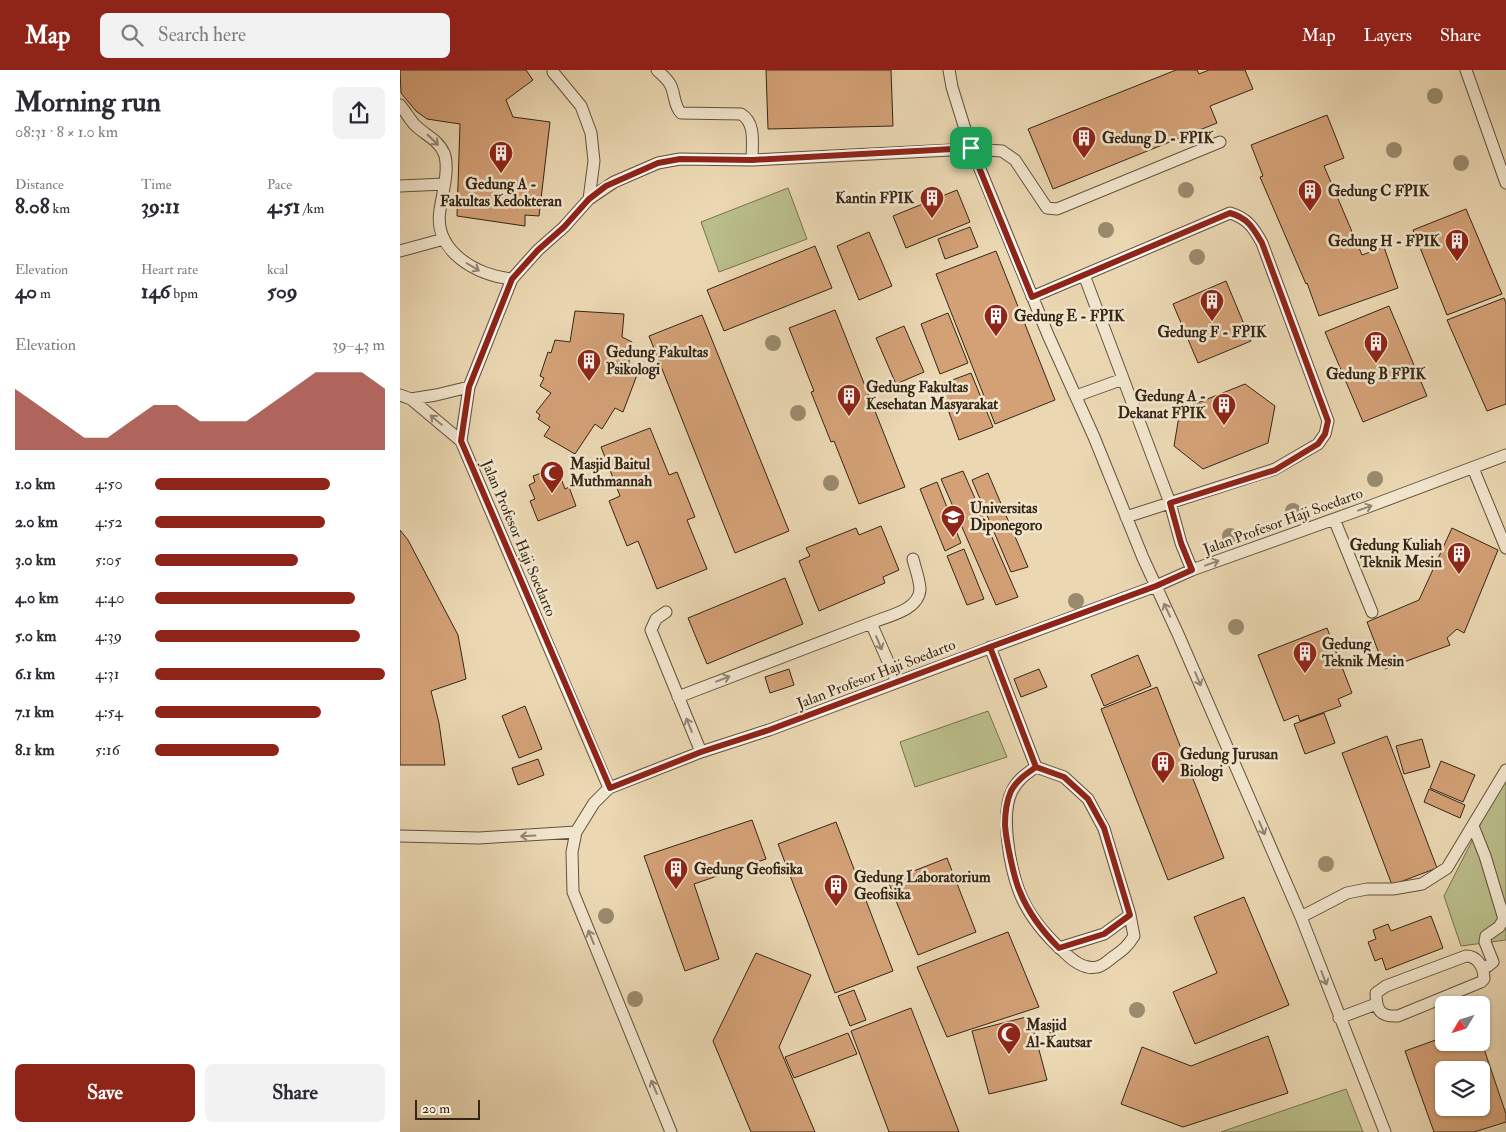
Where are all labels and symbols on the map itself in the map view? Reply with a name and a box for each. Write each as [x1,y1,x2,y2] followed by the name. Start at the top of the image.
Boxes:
[1071,125,1097,159] building icon: Gedung D - FPIK
[950,127,992,169] pin
[1102,129,1214,149] place label: Gedung D - FPIK
[427,134,439,146] one-way arrow
[488,140,514,174] building icon: Gedung A - Fakultas Kedokteran
[440,175,562,211] place label: Gedung A - Fakultas Kedokteran
[1297,178,1323,212] building icon: Gedung C FPIK
[1328,182,1430,202] place label: Gedung C FPIK
[919,185,945,219] building icon: Kantin FPIK
[835,189,915,208] place label: Kantin FPIK
[1444,228,1470,262] building icon: Gedung H - FPIK
[1328,232,1441,252] place label: Gedung H - FPIK
[466,262,480,272] one-way arrow
[1199,288,1225,322] building icon: Gedung F - FPIK
[983,303,1009,337] building icon: Gedung E - FPIK
[1014,307,1125,327] place label: Gedung E - FPIK
[1157,323,1267,343] place label: Gedung F - FPIK
[1363,330,1389,364] building icon: Gedung B FPIK
[606,343,708,380] place label: Gedung Fakultas Psikologi
[576,348,602,382] building icon: Gedung Fakultas Psikologi
[1326,365,1427,385] place label: Gedung B FPIK
[866,378,998,415] place label: Gedung Fakultas Kesehatan Masyarakat
[836,383,862,417] building icon: Gedung Fakultas Kesehatan Masyarakat
[1118,387,1207,423] place label: Gedung A - Dekanat FPIK
[1211,392,1237,426] building icon: Gedung A - Dekanat FPIK
[430,415,443,426] one-way arrow
[569,455,652,491] place label: Masjid Baitul Muthmannah
[476,456,560,620] street label: Jalan Profesor Haji Soedarto
[539,460,565,494] mosque icon: Masjid Baitul Muthmannah
[1200,484,1366,560] street label: Jalan Profesor Haji Soedarto
[970,499,1043,536] place label: Universitas Diponegoro
[1357,503,1373,512] one-way arrow
[940,504,966,538] school or university icon: Universitas Diponegoro
[1350,536,1442,572] place label: Gedung Kuliah Teknik Mesin
[1446,541,1472,575] building icon: Gedung Kuliah Teknik Mesin
[1204,558,1220,567] one-way arrow
[1162,603,1171,618] one-way arrow
[793,635,959,715] street label: Jalan Profesor Haji Soedarto
[875,635,885,650] one-way arrow
[1321,635,1404,671] place label: Gedung Teknik Mesin
[1292,640,1318,674] building icon: Gedung Teknik Mesin
[1193,671,1203,686] one-way arrow
[715,674,731,683] one-way arrow
[684,717,693,732] one-way arrow
[1180,745,1278,782] place label: Gedung Jurusan Biologi
[1150,750,1176,784] building icon: Gedung Jurusan Biologi
[1258,820,1268,835] one-way arrow
[520,831,536,840] one-way arrow
[663,856,689,890] building icon: Gedung Geofisika
[694,860,804,880] place label: Gedung Geofisika
[854,868,991,904] place label: Gedung Laboratorium Geofisika
[823,873,849,907] building icon: Gedung Laboratorium Geofisika
[586,930,595,945] one-way arrow
[1320,970,1329,985] one-way arrow
[1435,996,1490,1051] north arrow
[1025,1016,1092,1052] place label: Masjid Al-Kautsar
[996,1021,1022,1055] mosque icon: Masjid Al-Kautsar
[648,1080,658,1095] one-way arrow
[415,1097,480,1120] scale bar

